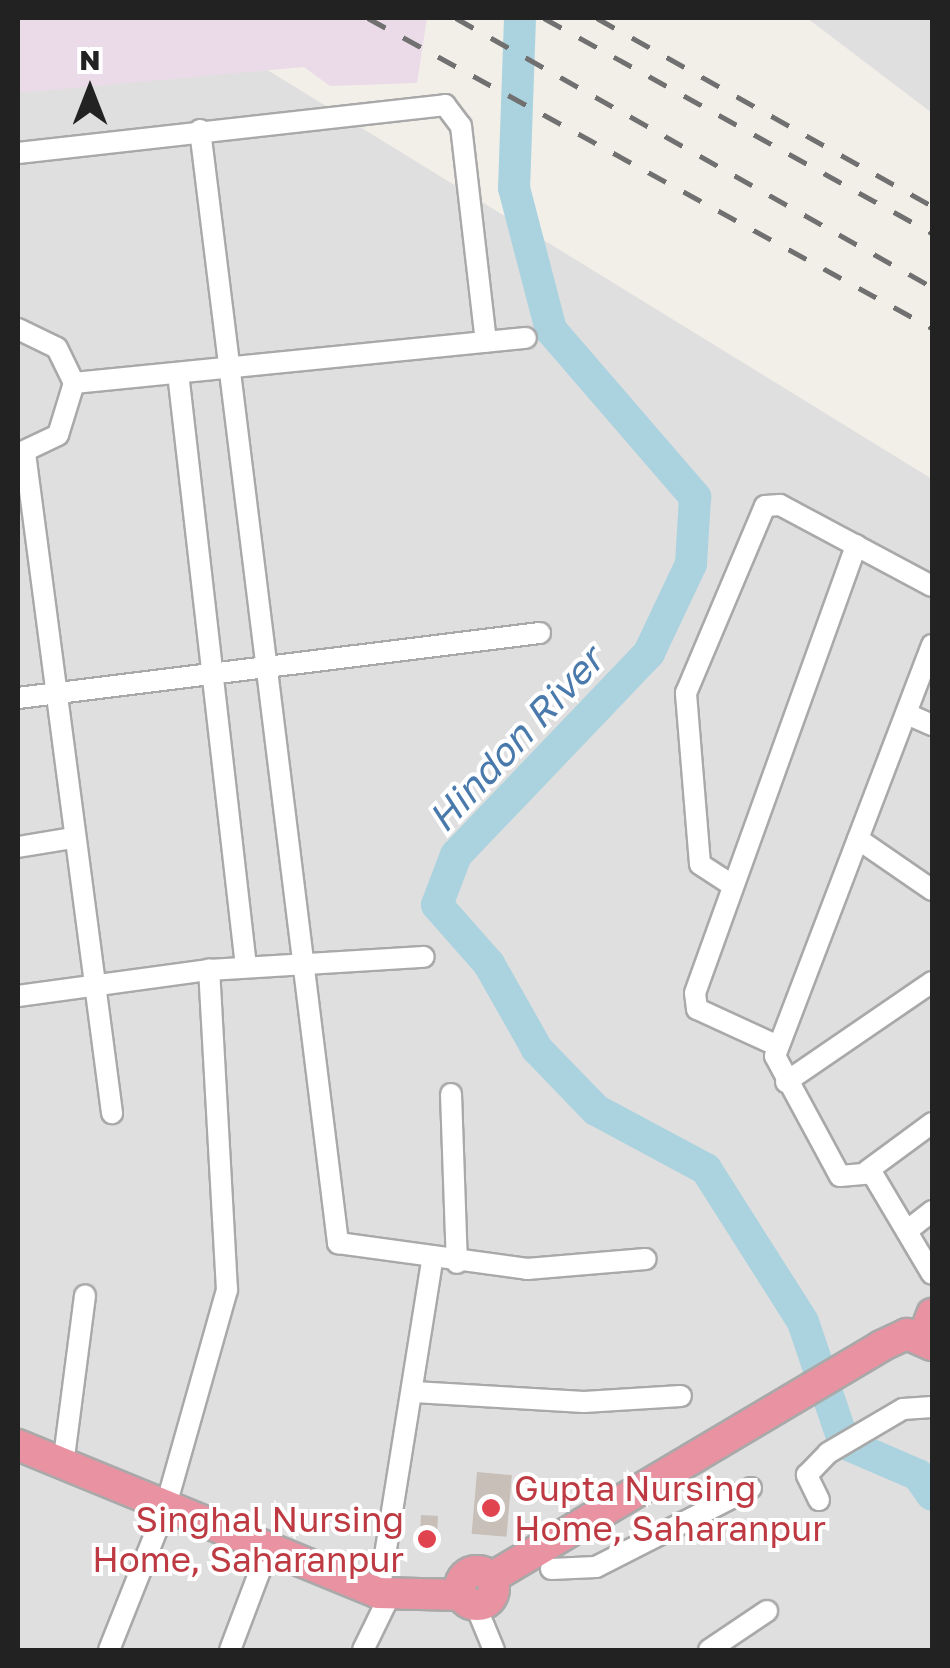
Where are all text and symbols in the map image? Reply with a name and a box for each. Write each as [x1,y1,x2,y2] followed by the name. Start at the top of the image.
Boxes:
[40,40,140,140] north arrow
[79,43,101,76] text: N
[418,638,612,840] water label: Hindon River
[514,1467,826,1549] place label: Gupta Nursing Home, Saharanpur
[478,1495,504,1521] marker: Gupta Nursing Home, Saharanpur
[92,1498,404,1580] place label: Singhal Nursing Home, Saharanpur
[414,1526,440,1552] marker: Singhal Nursing Home, Saharanpur

